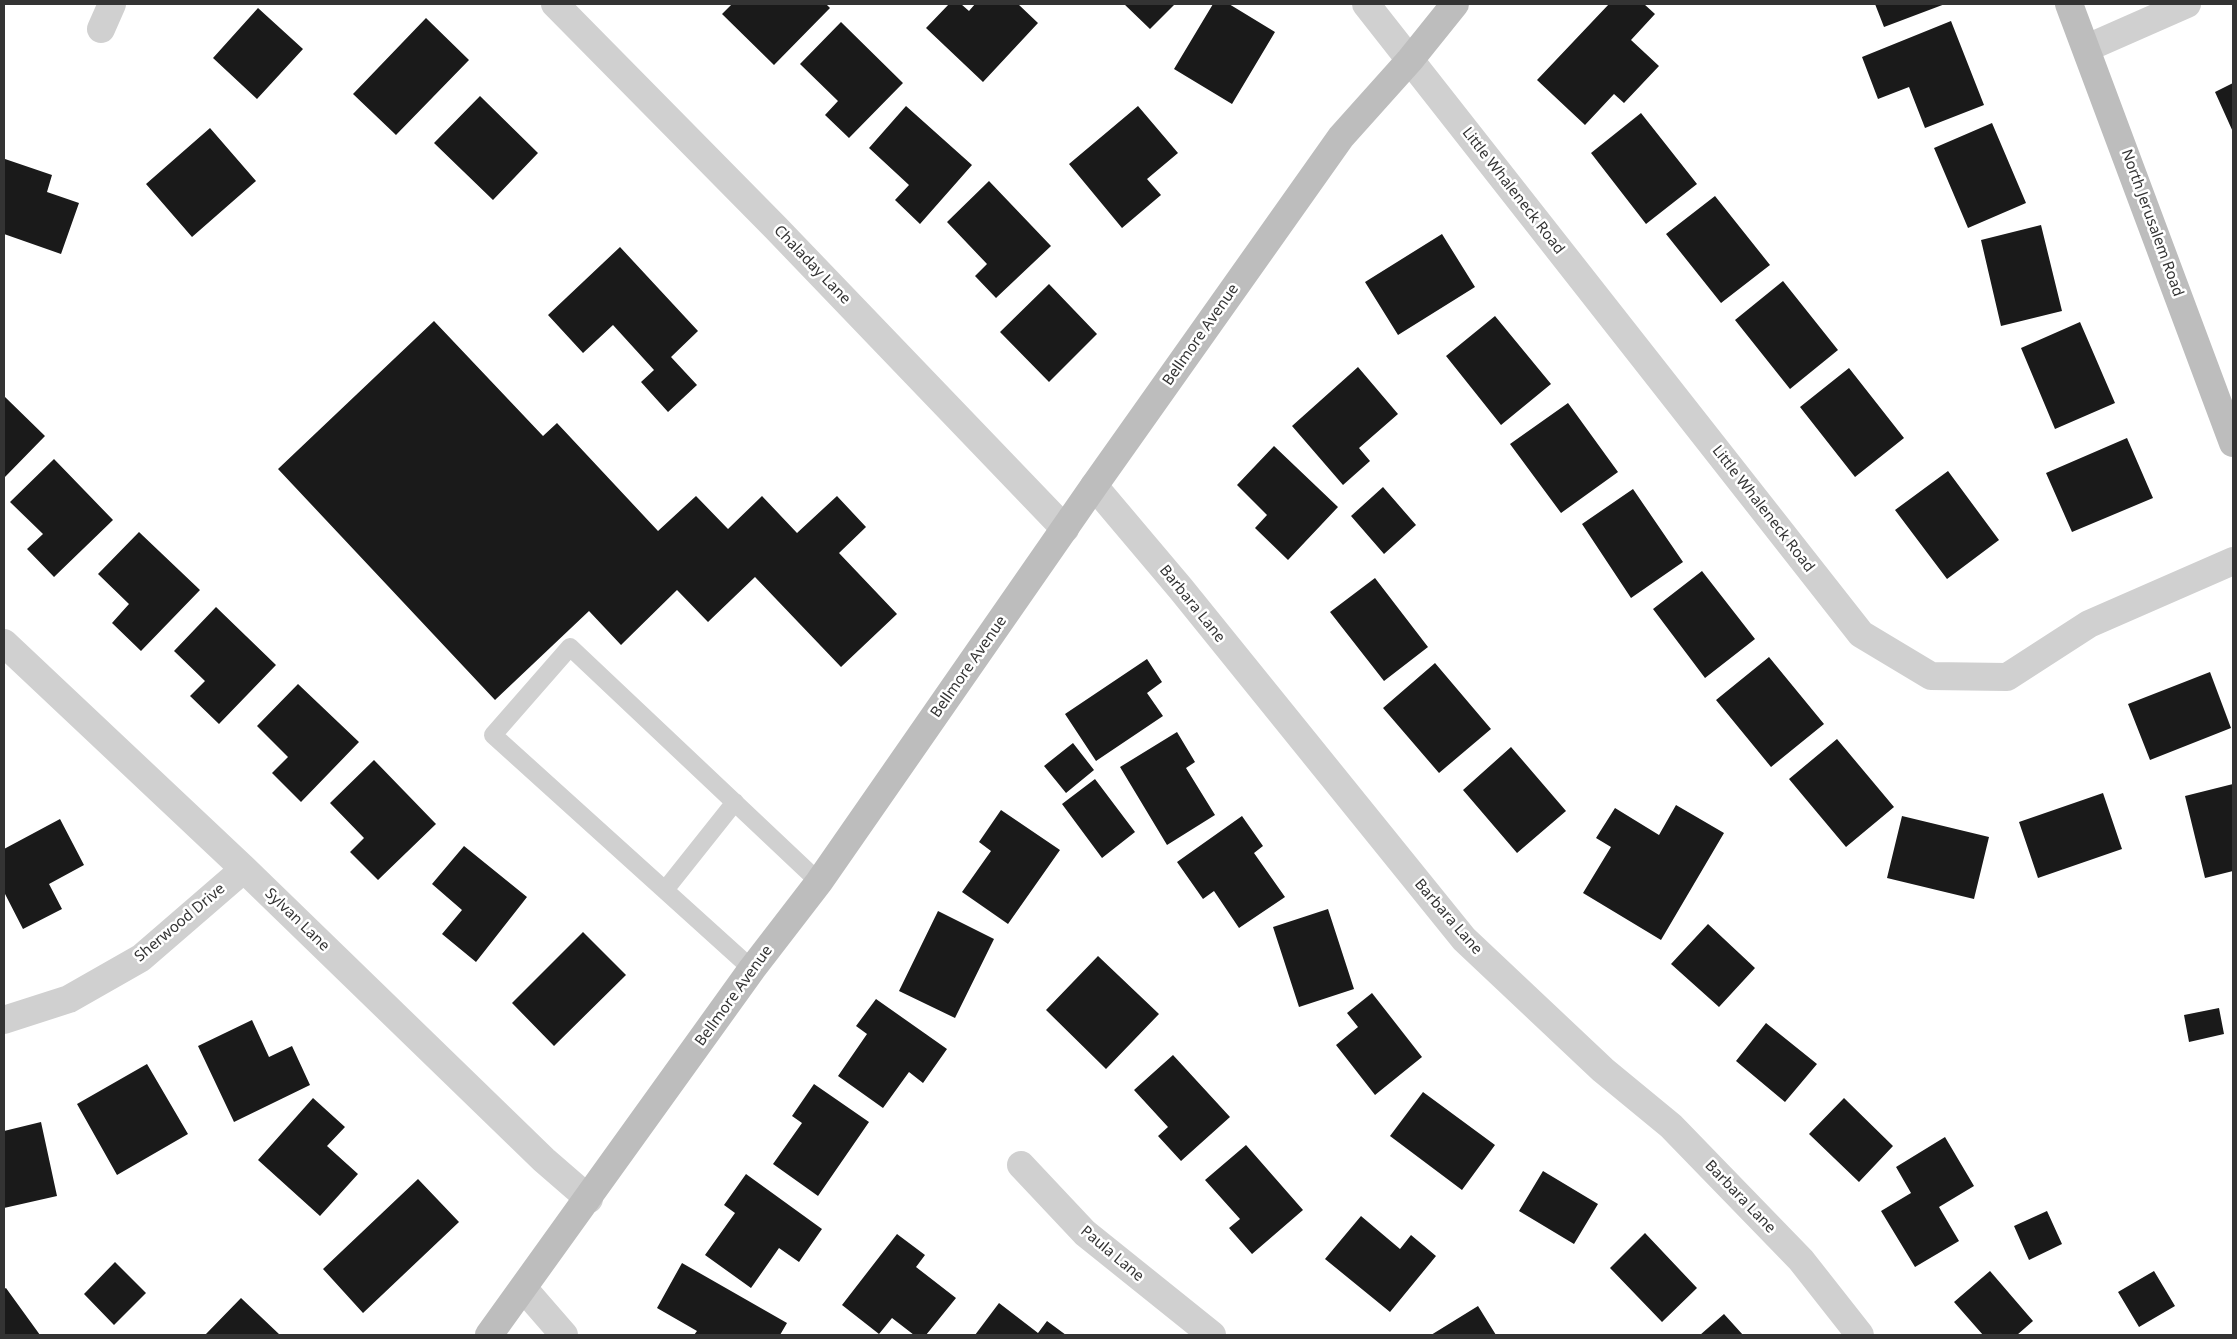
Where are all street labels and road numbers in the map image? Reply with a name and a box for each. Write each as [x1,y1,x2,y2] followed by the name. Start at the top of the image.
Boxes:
[1458,124,1568,258] street label: Little Whaleneck Road
[2117,147,2187,299] street label: North Jerusalem Road
[770,222,854,308] street label: Chaladay Lane
[1159,281,1243,389] street label: Bellmore Avenue
[1708,442,1818,576] street label: Little Whaleneck Road
[1155,562,1229,646] street label: Barbara Lane
[927,613,1011,721] street label: Bellmore Avenue
[1410,876,1486,958] street label: Barbara Lane
[131,880,229,966] street label: Sherwood Drive
[261,885,333,955] street label: Sylvan Lane
[691,942,777,1050] street label: Bellmore Avenue
[1701,1157,1779,1237] street label: Barbara Lane
[1077,1222,1147,1286] street label: Paula Lane

